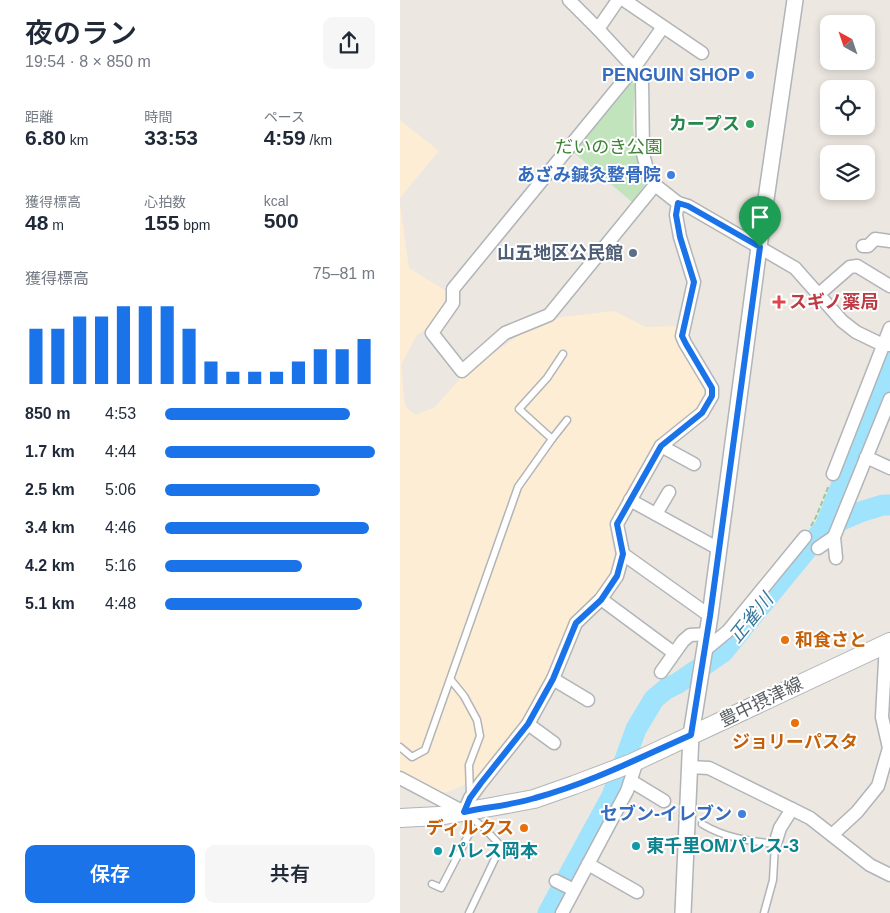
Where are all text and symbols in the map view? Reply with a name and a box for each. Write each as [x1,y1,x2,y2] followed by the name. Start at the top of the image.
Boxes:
[820,15,875,70] north arrow
[820,15,875,200] map controls
[323,17,375,69] button: share
[25,18,137,49] text: 夜のラン
[25,53,151,70] text: 19:54 · 8 × 850 m
[602,65,740,85] place label: PENGUIN SHOP
[744,69,756,81] marker: PENGUIN SHOP
[820,80,875,135] button: locate
[25,109,53,125] text: 距離
[144,109,172,125] text: 時間
[264,109,305,125] text: ペース
[669,114,740,134] place label: カープス
[744,118,756,130] marker: カープス
[25,126,66,149] text: 6.80
[144,126,198,149] text: 33:53
[264,126,306,149] text: 4:59
[66,132,88,148] text: km
[306,132,332,148] text: /km
[555,137,663,157] park label: だいのき公園
[820,145,875,200] button: layers
[517,165,661,185] place label: あざみ鍼灸整骨院
[665,169,677,181] marker: あざみ鍼灸整骨院
[264,193,289,209] text: kcal
[25,194,81,210] text: 獲得標高
[144,194,186,210] text: 心拍数
[739,196,781,247] pin
[746,203,774,231] icon: arrive
[264,209,299,232] text: 500
[25,211,48,234] text: 48
[144,211,179,234] text: 155
[48,217,64,233] text: m
[179,217,211,233] text: bpm
[497,243,623,263] place label: 山五地区公民館
[627,247,639,259] marker: 山五地区公民館
[313,265,375,282] text: 75–81 m
[25,270,89,287] text: 獲得標高
[789,292,878,312] place label: スギノ薬局
[773,296,785,308] marker: スギノ薬局
[25,405,70,422] text: 850 m
[105,405,136,422] text: 4:53
[25,443,75,460] text: 1.7 km
[105,443,136,460] text: 4:44
[25,481,75,498] text: 2.5 km
[105,481,136,498] text: 5:06
[25,519,75,536] text: 3.4 km
[105,519,136,536] text: 4:46
[25,557,75,574] text: 4.2 km
[105,557,136,574] text: 5:16
[725,588,778,647] water label: 正雀川
[25,595,75,612] text: 5.1 km
[105,595,136,612] text: 4:48
[795,630,867,650] place label: 和食さと
[779,634,791,646] marker: 和食さと
[716,673,806,731] street label: 豊中摂津線
[789,717,801,729] marker: ジョリーパスタ
[732,732,858,752] place label: ジョリーパスタ
[600,804,732,824] place label: セブン-イレブン
[736,808,748,820] marker: セブン-イレブン
[426,818,514,838] place label: ディルクス
[518,822,530,834] marker: ディルクス
[646,836,799,856] place label: 東千里OMパレス-3
[630,840,642,852] marker: 東千里OMパレス-3
[448,841,538,861] place label: パレス岡本
[25,845,195,903] button: 保存
[205,845,375,903] button: 共有
[432,845,444,857] marker: パレス岡本

